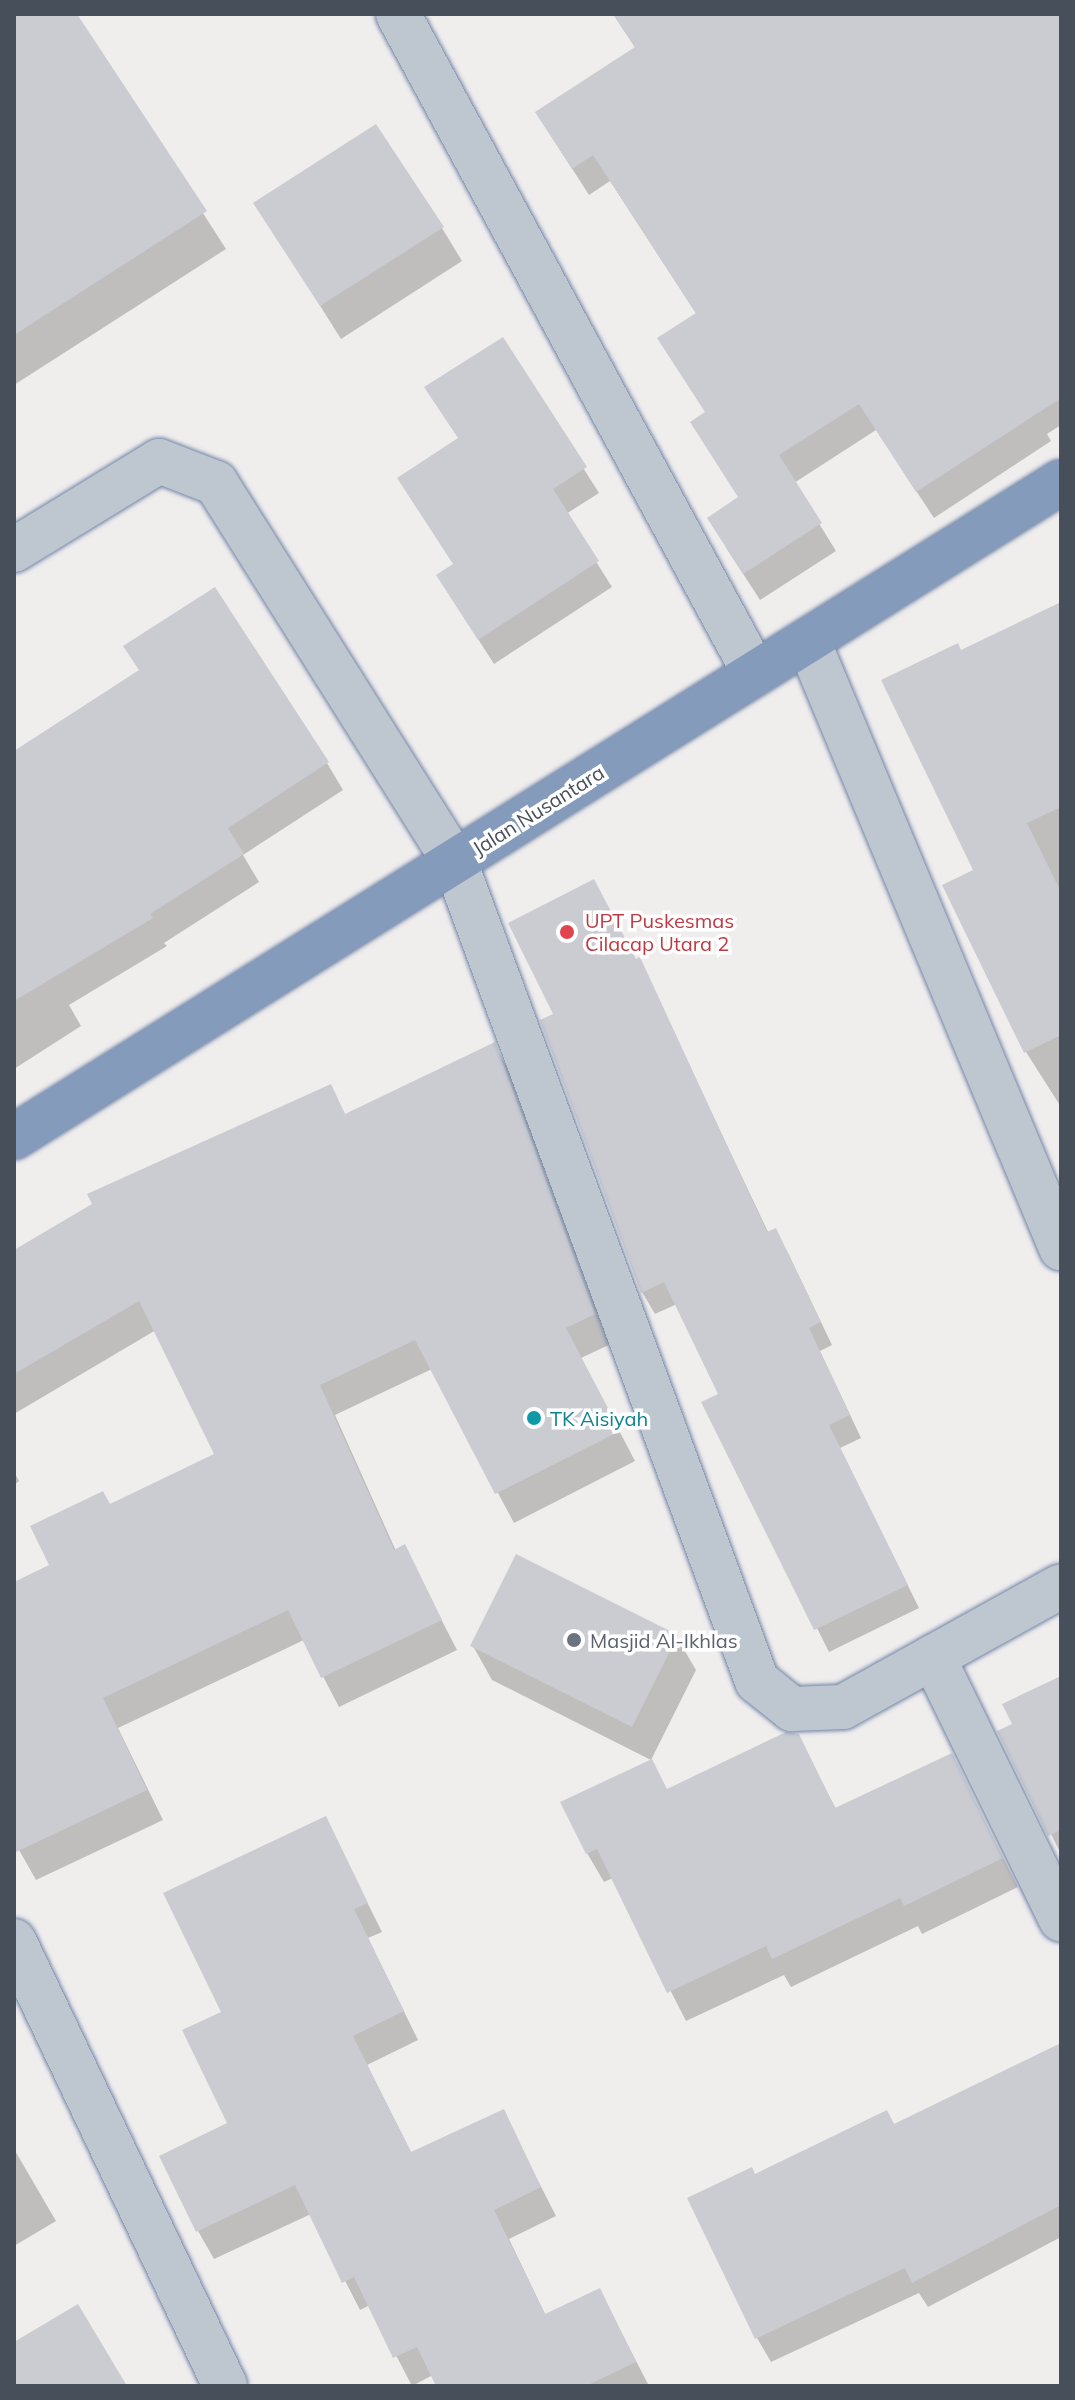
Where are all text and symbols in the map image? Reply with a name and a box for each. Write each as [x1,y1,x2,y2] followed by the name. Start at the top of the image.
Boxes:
[468,760,608,860] street label: Jalan Nusantara
[585,908,734,955] place label: UPT Puskesmas Cilacap Utara 2
[556,921,578,943] marker: UPT Puskesmas Cilacap Utara 2
[550,1406,648,1430] place label: TK Aisiyah
[525,1409,543,1427] marker: TK Aisiyah
[590,1628,738,1652] place label: Masjid Al-Ikhlas
[565,1631,583,1649] marker: Masjid Al-Ikhlas

